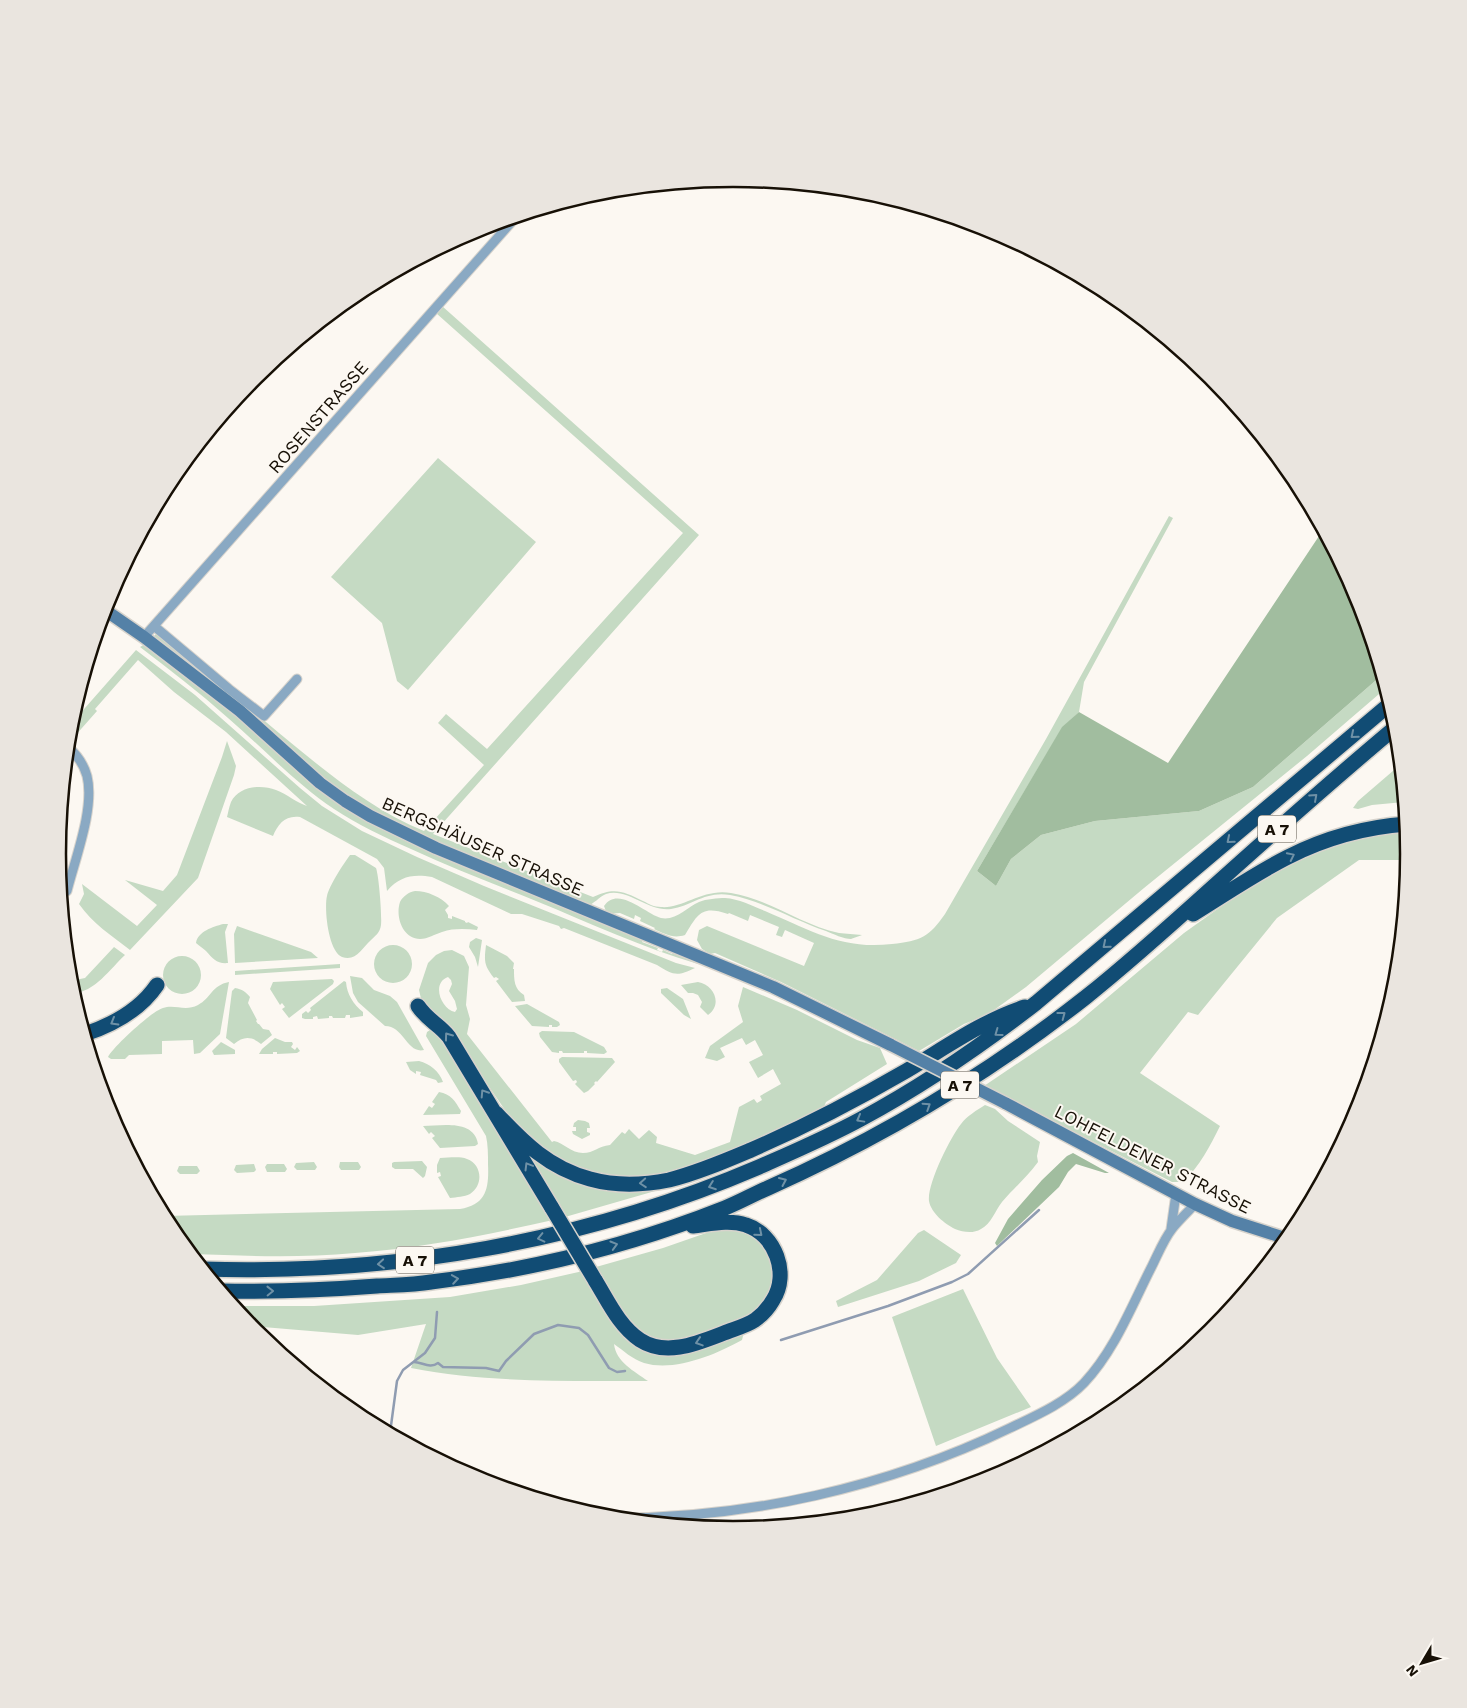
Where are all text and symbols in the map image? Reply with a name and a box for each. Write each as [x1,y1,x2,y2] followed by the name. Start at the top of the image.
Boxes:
[264,357,372,477] street label: ROSENSTRASSE
[1350,729,1359,738] one-way arrow
[379,792,587,900] street label: BERGSHÄUSER STRASSE
[1308,794,1317,803] one-way arrow
[1258,816,1296,842] road number: A 7
[1226,834,1235,843] one-way arrow
[1286,852,1295,862] one-way arrow
[1102,939,1111,948] one-way arrow
[1056,1012,1066,1021] one-way arrow
[110,1015,119,1025] one-way arrow
[994,1027,1004,1036] one-way arrow
[445,1033,454,1042] one-way arrow
[941,1072,979,1098] road number: A 7
[480,1090,490,1099] one-way arrow
[1051,1100,1255,1218] street label: LOHFELDENER STRASSE
[922,1103,931,1113] one-way arrow
[856,1113,865,1123] one-way arrow
[524,1163,534,1172] one-way arrow
[778,1176,787,1187] one-way arrow
[638,1177,646,1188] one-way arrow
[708,1180,717,1190] one-way arrow
[754,1228,763,1237] one-way arrow
[537,1232,546,1243] one-way arrow
[609,1240,618,1250] one-way arrow
[396,1246,434,1274] road number: A 7
[377,1258,385,1269] one-way arrow
[451,1274,460,1284] one-way arrow
[267,1286,275,1296] one-way arrow
[695,1337,703,1347] one-way arrow
[1397,1638,1447,1688] north arrow
[1402,1662,1421,1680] text: N

